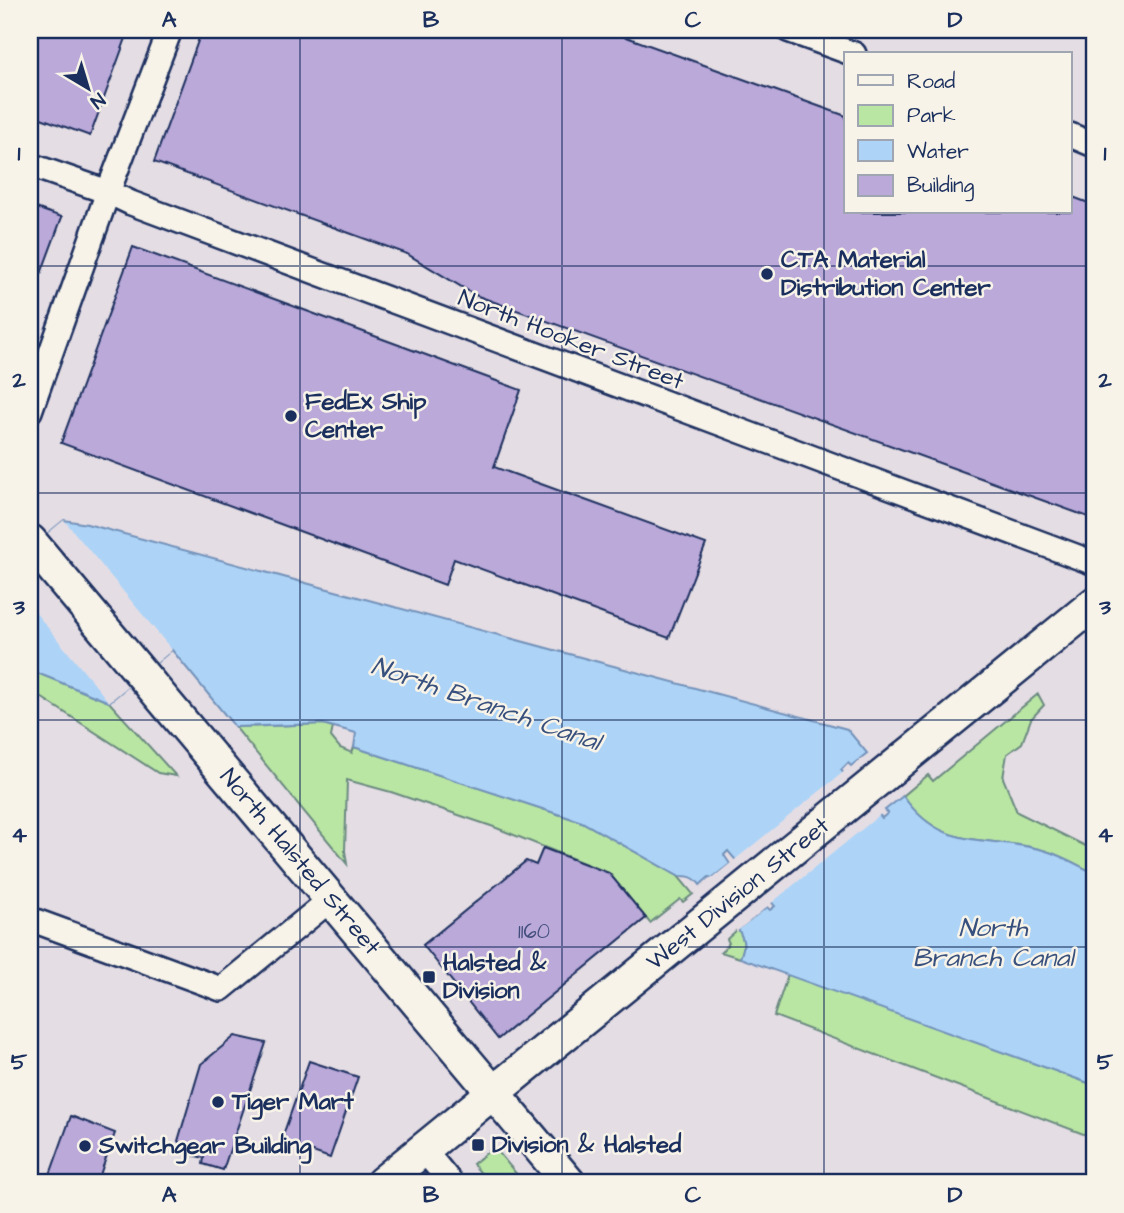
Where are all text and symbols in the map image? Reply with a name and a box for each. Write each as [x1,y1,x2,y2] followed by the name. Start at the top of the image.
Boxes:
[162,4,177,36] text: A
[423,4,440,36] text: B
[685,4,702,36] text: C
[948,4,963,36] text: D
[52,52,122,122] north arrow
[844,52,1072,214] legend
[907,67,955,96] text: Road
[84,86,111,115] text: N
[907,101,956,130] text: Park
[18,137,21,169] text: 1
[907,137,969,166] text: Water
[1104,137,1107,169] text: 1
[907,171,975,202] text: Building
[781,243,992,305] place label: CTA Material Distribution Center
[759,266,775,282] marker: CTA Material Distribution Center
[453,281,689,399] street label: North Hooker Street
[11,364,26,396] text: 2
[1097,364,1112,396] text: 2
[305,385,427,447] place label: FedEx Ship Center
[283,408,299,424] marker: FedEx Ship Center
[12,591,25,623] text: 3
[1098,591,1111,623] text: 3
[367,648,608,761] water label: North Branch Canal
[212,761,388,963] street label: North Halsted Street
[639,809,837,979] street label: West Division Street
[11,819,27,851] text: 4
[1097,819,1113,851] text: 4
[913,910,1076,976] water label: North Branch Canal
[518,917,550,946] house number: 1160
[443,946,547,1008] place label: Halsted & Division
[421,969,437,985] marker: Halsted & Division
[11,1046,28,1078] text: 5
[1097,1046,1114,1078] text: 5
[231,1085,354,1120] place label: Tiger Mart
[210,1094,226,1110] marker: Tiger Mart
[492,1128,682,1162] place label: Division & Halsted
[98,1129,312,1164] place label: Switchgear Building
[470,1137,486,1153] marker: Division & Halsted
[77,1138,93,1154] marker: Switchgear Building
[162,1179,177,1211] text: A
[423,1179,440,1211] text: B
[685,1179,702,1211] text: C
[948,1179,963,1211] text: D

